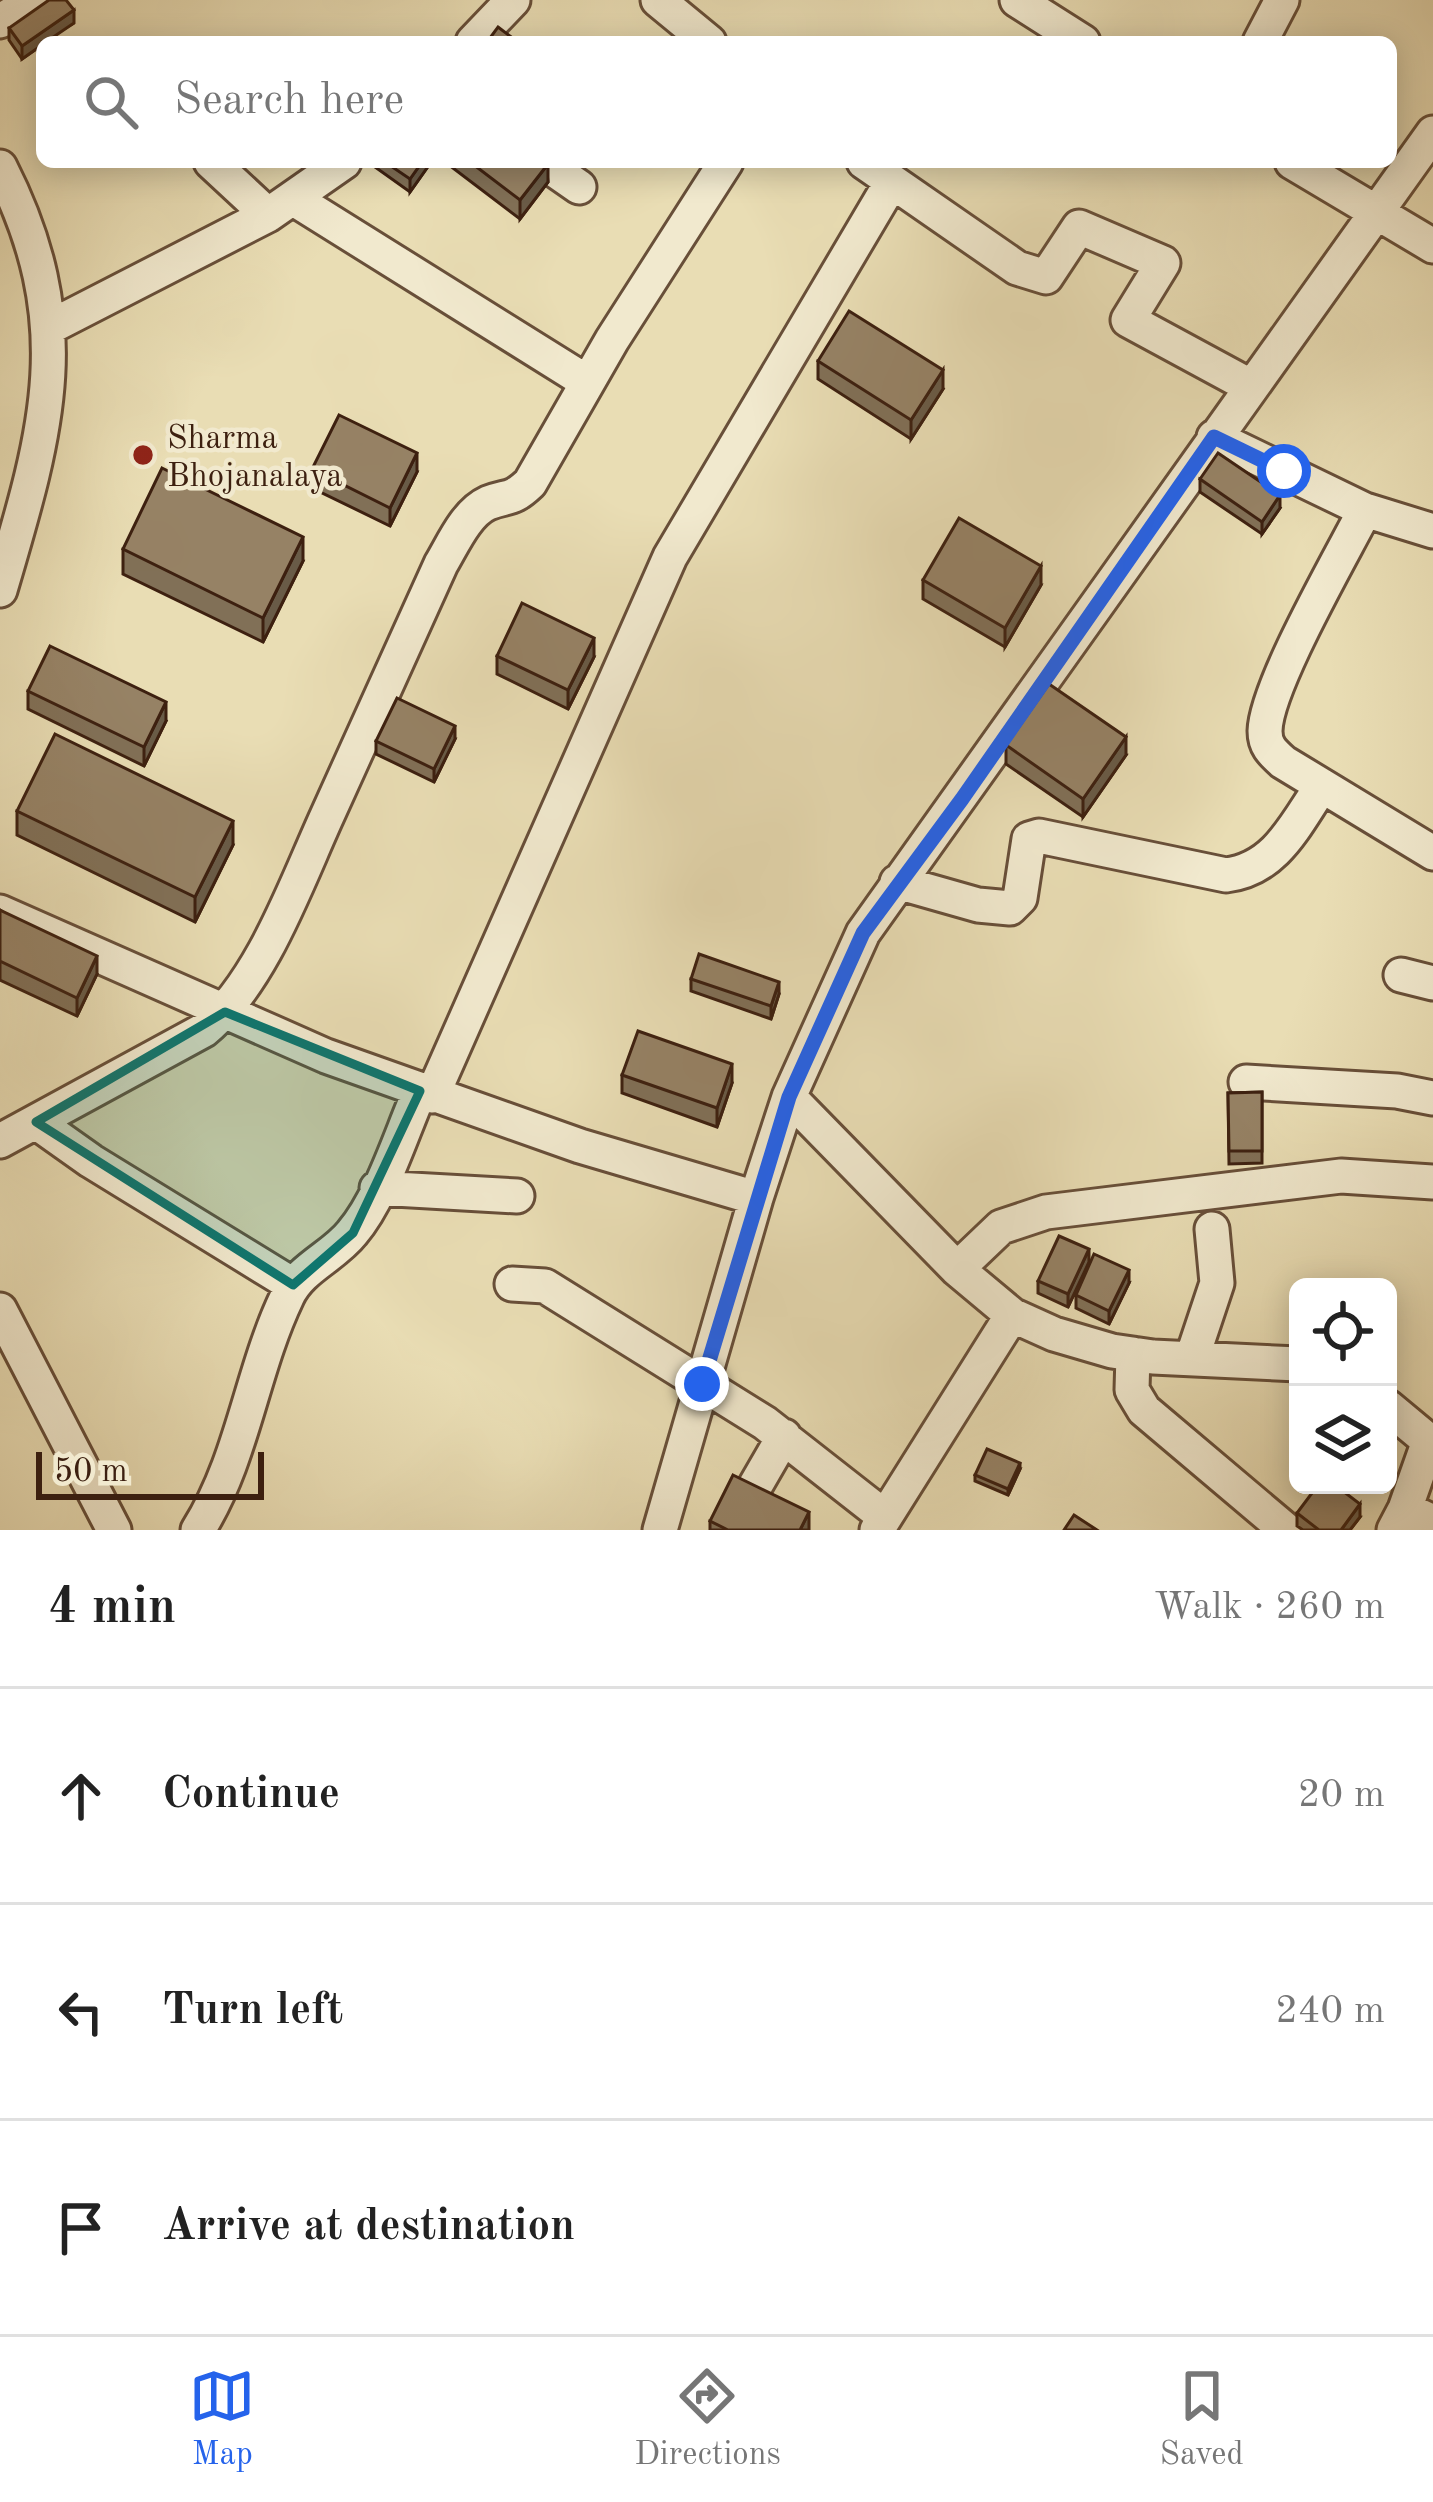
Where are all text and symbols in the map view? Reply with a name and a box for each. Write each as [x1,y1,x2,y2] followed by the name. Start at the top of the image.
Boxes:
[36,36,1397,168] search box
[78,69,144,135] icon: search
[174,79,404,124] text: Search here
[167,423,343,494] place label: Sharma Bhojanalaya
[130,442,156,468] marker: Sharma Bhojanalaya
[1257,444,1311,498] route start
[1289,1278,1397,1494] map controls
[1289,1278,1397,1386] button: locate
[675,1357,729,1411] route end
[1289,1386,1397,1494] button: layers
[36,1446,264,1499] scale bar
[54,1456,128,1489] text: 50 m
[48,1583,176,1634] text: 4 min
[1154,1588,1385,1627] text: Walk · 260 m
[48,1763,114,1829] icon: ahead
[162,1773,340,1818] text: Continue
[1298,1776,1385,1815] text: 20 m
[48,1979,114,2045] icon: left
[162,1989,343,2034] text: Turn left
[1275,1992,1385,2031] text: 240 m
[48,2195,114,2261] icon: arrive
[162,2205,575,2250] text: Arrive at destination
[189,2363,255,2476] tab: Map
[634,2363,781,2476] tab: Directions
[1160,2363,1244,2476] tab: Saved

